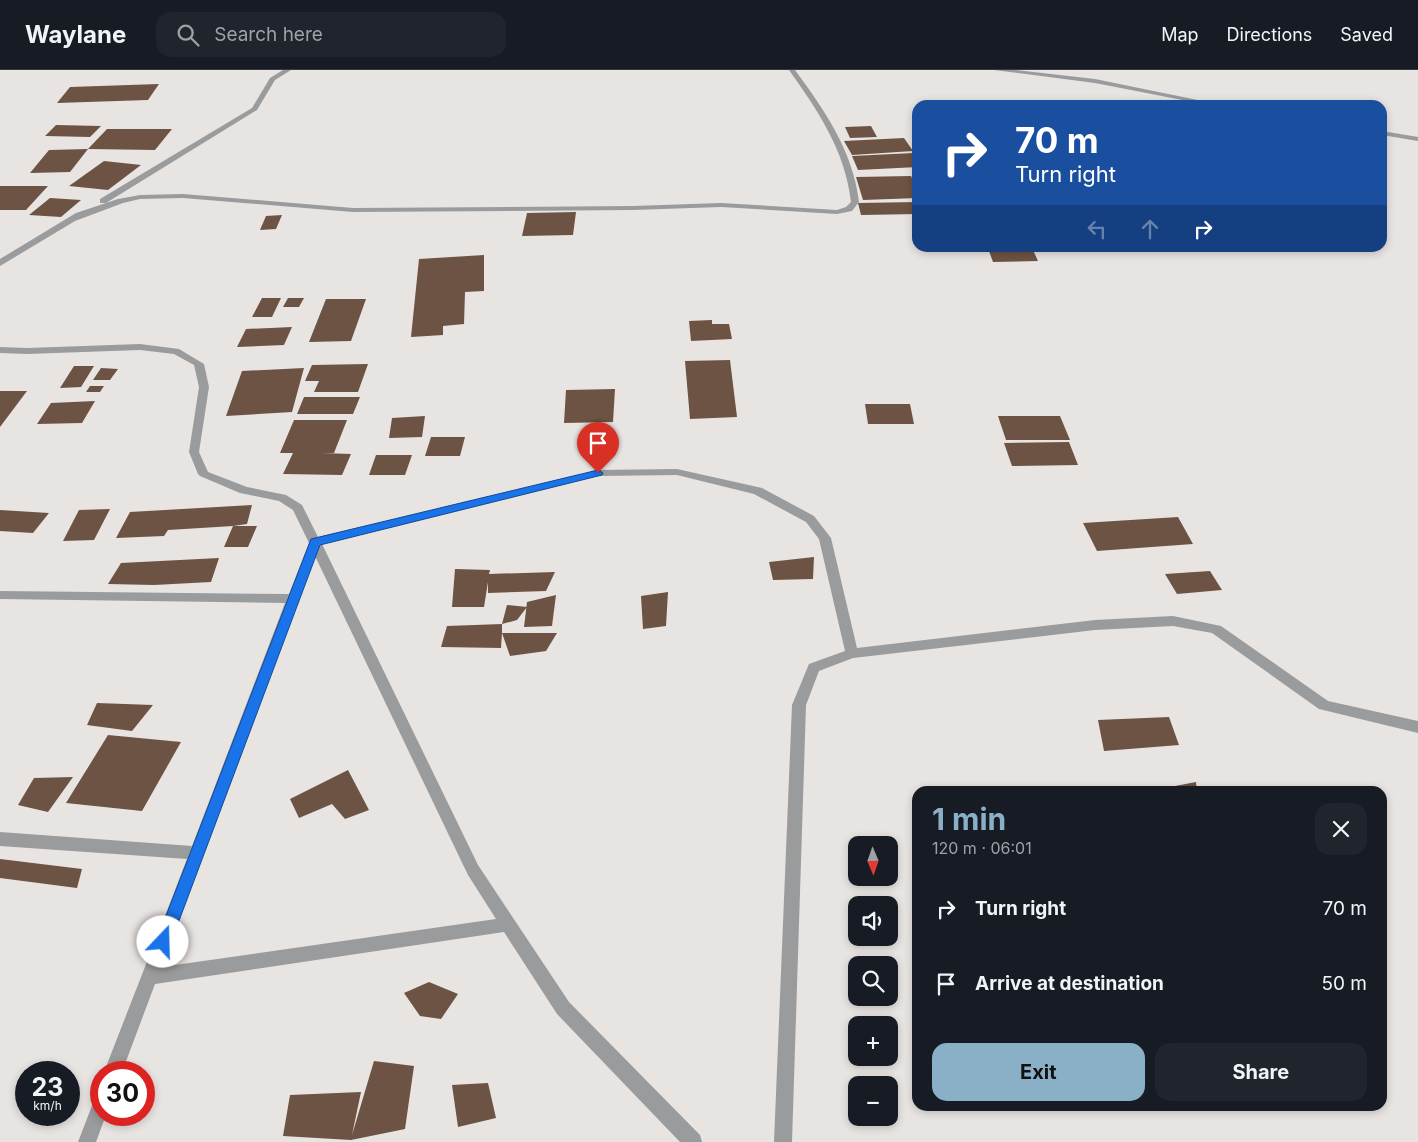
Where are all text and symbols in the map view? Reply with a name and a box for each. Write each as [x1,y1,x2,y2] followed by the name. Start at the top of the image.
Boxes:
[156,12,506,57] search box
[25,20,126,49] text: Waylane
[174,21,202,49] icon: search
[214,23,323,46] text: Search here
[1161,24,1199,45] text: Map
[1227,24,1312,45] text: Directions
[1340,24,1393,45] text: Saved
[1015,119,1099,161] text: 70 m
[932,120,997,185] icon: right
[1015,161,1116,187] text: Turn right
[1083,215,1111,243] icon: left
[1136,215,1164,243] icon: ahead
[1189,215,1217,243] icon: right
[577,422,619,473] pin
[584,429,612,457] icon: arrive
[932,801,1006,837] text: 1 min
[1315,803,1367,855] button: close
[848,836,898,886] north arrow
[848,836,898,1126] map controls
[932,838,1032,858] text: 120 m · 06:01
[932,895,960,923] icon: right
[848,896,898,946] button: sound
[975,897,1066,920] text: Turn right
[1323,897,1367,920] text: 70 m
[136,915,188,967] position arrow
[848,956,898,1006] button: search
[932,970,960,998] icon: arrive
[975,972,1164,995] text: Arrive at destination
[1321,972,1367,995] text: 50 m
[848,1016,898,1066] button: +
[932,1043,1145,1101] button: Exit
[1155,1043,1367,1101] button: Share
[90,1061,155,1126] speed limit sign: 30
[32,1072,63,1102] text: 23
[848,1076,898,1126] button: −
[33,1098,62,1113] text: km/h

